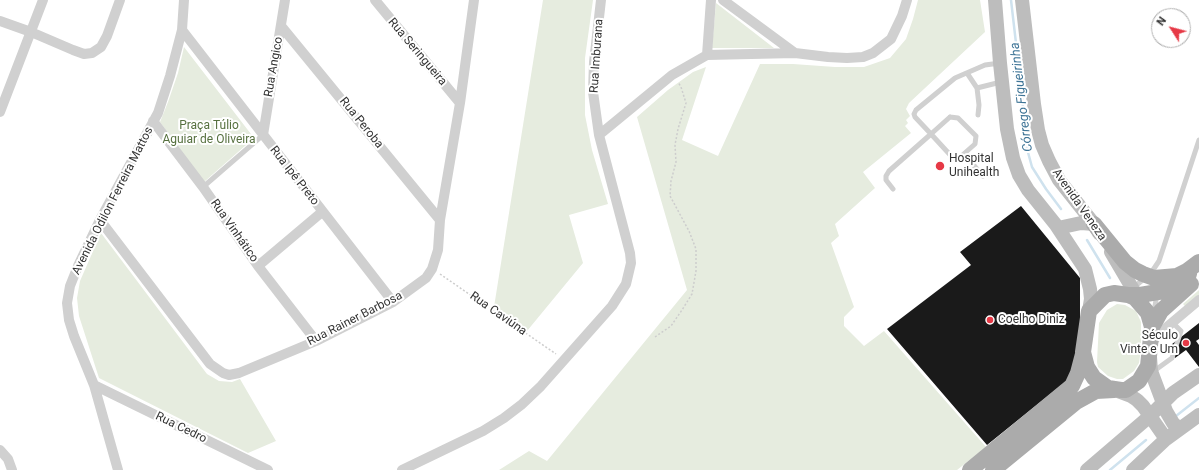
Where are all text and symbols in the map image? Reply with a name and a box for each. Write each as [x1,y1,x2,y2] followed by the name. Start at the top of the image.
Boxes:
[1151,8,1191,48] north arrow
[1154,14,1169,28] text: N
[385,15,449,89] street label: Rua Seringueira
[587,19,607,93] street label: Rua Imburana
[262,36,286,98] street label: Rua Angico
[1008,42,1036,152] water label: Córrego Figueirinha
[336,95,386,151] street label: Rua Peroba
[162,119,256,147] park label: Praça Túlio Aguiar de Oliveira
[69,125,157,277] street label: Avenida Odilon Ferreira Mattos
[266,143,322,209] street label: Rua Ipê Preto
[949,152,999,180] place label: Hospital Unihealth
[934,160,946,172] marker: Hospital Unihealth
[1049,166,1109,244] street label: Avenida Veneza
[207,197,261,265] street label: Rua Vinhático
[305,289,405,349] street label: Rua Rainer Barbosa
[467,289,529,339] street label: Rua Caviúna
[998,313,1065,327] place label: Coelho Diniz
[985,315,995,325] marker: Coelho Diniz
[1120,329,1178,357] place label: Século Vinte e Um
[1181,338,1191,348] marker: Século Vinte e Um
[153,409,209,447] street label: Rua Cedro

